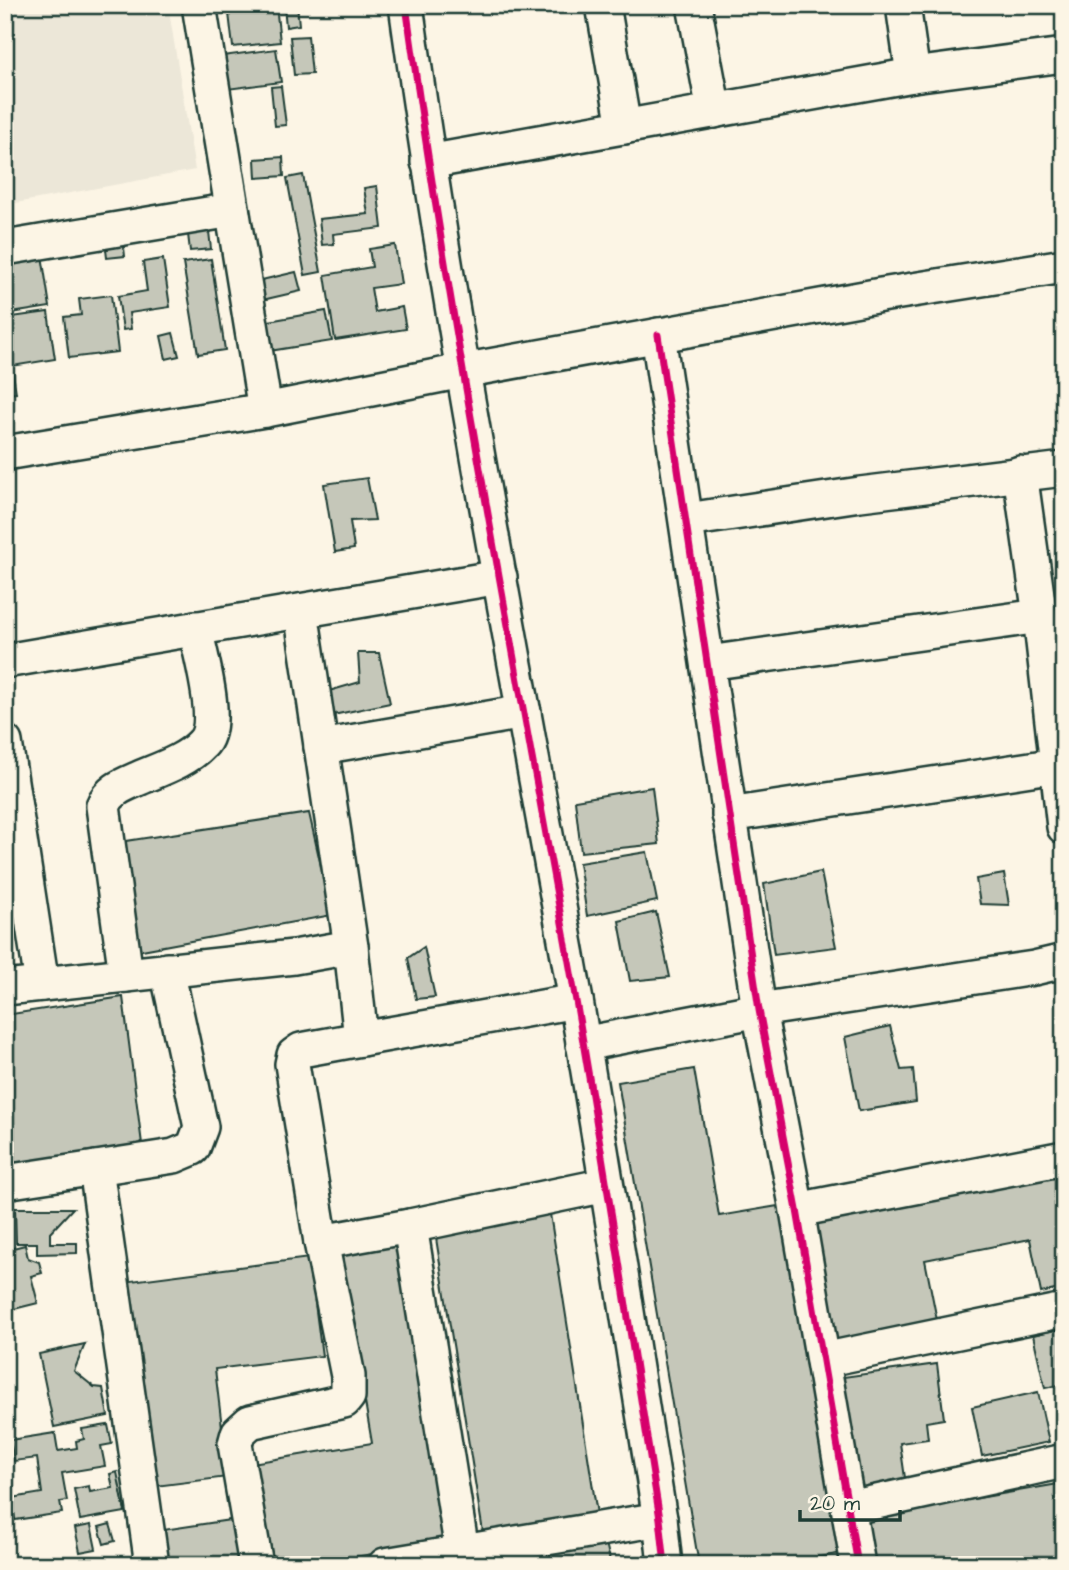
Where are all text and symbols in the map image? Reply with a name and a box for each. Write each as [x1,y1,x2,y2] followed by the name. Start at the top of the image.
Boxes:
[800,1479,899,1523] scale bar
[810,1489,861,1518] text: 20 m

